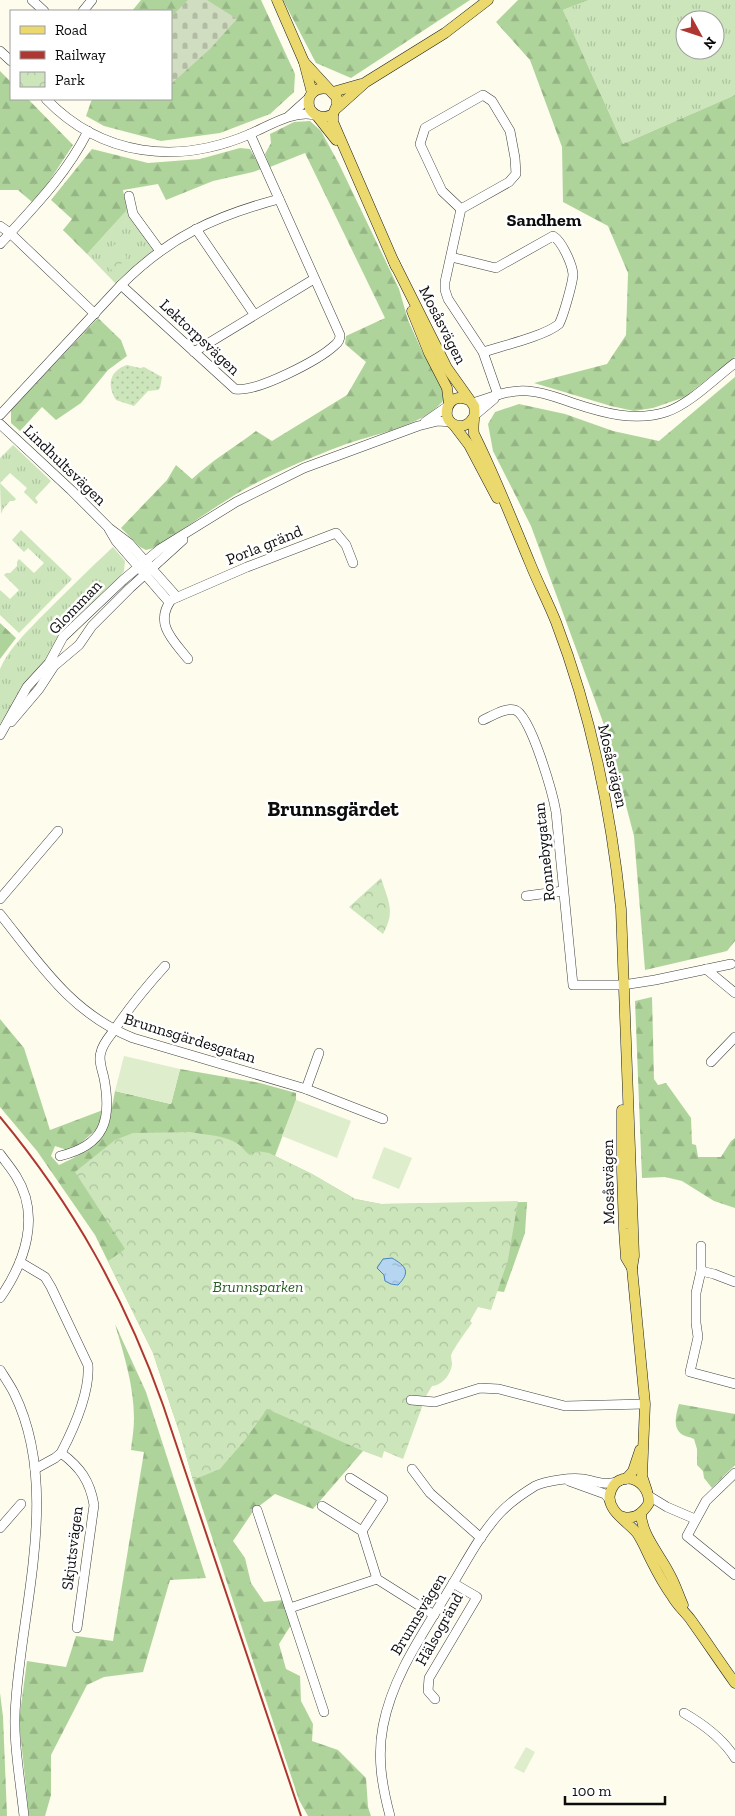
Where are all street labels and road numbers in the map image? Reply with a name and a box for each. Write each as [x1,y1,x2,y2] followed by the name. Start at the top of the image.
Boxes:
[415,283,471,368] street label: Mosåsvägen
[156,295,245,379] street label: Lektorpsvägen
[20,421,111,510] street label: Lindhultsvägen
[223,521,305,569] street label: Porla gränd
[45,575,106,638] street label: Glomman
[594,722,632,810] street label: Mosåsvägen
[529,801,559,902] street label: Ronnebygatan
[122,1009,259,1067] street label: Brunnsgärdesgatan
[598,1139,618,1225] street label: Mosåsvägen
[57,1504,87,1591] street label: Skjutsvägen
[386,1569,450,1658] street label: Brunnsvägen
[411,1589,467,1669] street label: Hälsogränd

